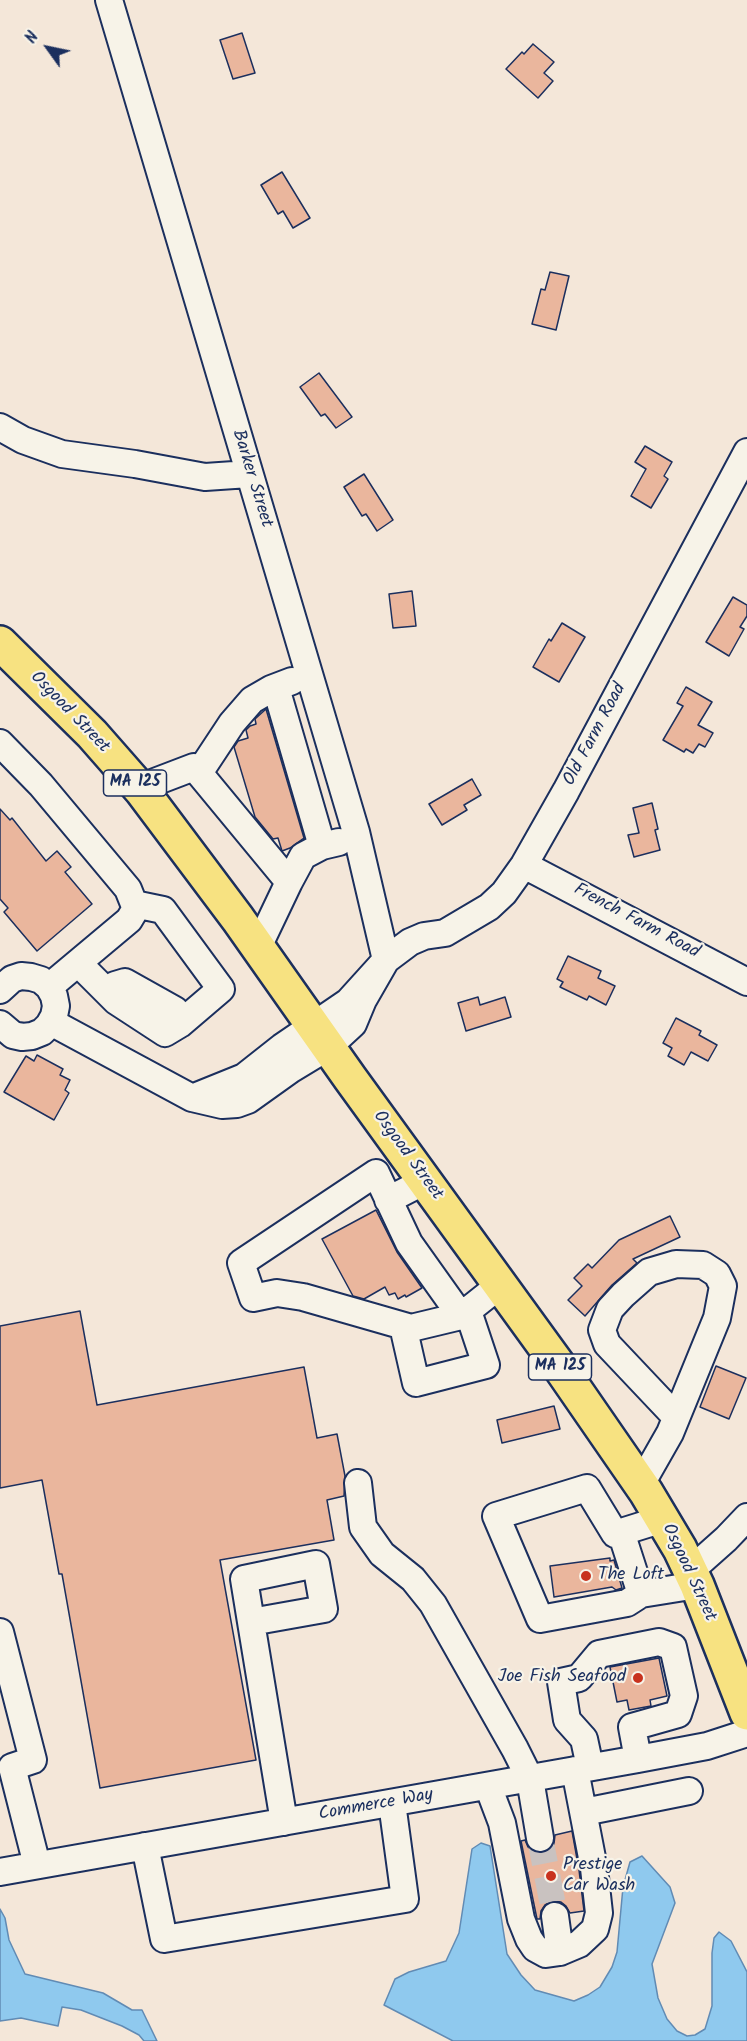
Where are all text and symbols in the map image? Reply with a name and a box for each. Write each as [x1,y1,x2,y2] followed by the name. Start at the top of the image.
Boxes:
[18,18,78,78] north arrow
[19,27,46,49] text: N
[226,427,276,531] street label: Barker Street
[25,668,113,758] street label: Osgood Street
[560,680,632,790] street label: Old Farm Road
[104,770,166,796] road number: MA 125
[569,880,703,964] street label: French Farm Road
[367,1107,447,1205] street label: Osgood Street
[528,1354,592,1380] road number: MA 125
[656,1521,720,1625] street label: Osgood Street
[598,1565,664,1587] place label: The Loft
[579,1569,593,1583] marker: The Loft
[498,1667,626,1689] place label: Joe Fish Seafood
[631,1671,645,1685] marker: Joe Fish Seafood
[317,1785,435,1827] street label: Commerce Way
[563,1855,635,1898] place label: Prestige Car Wash
[544,1869,558,1883] marker: Prestige Car Wash

